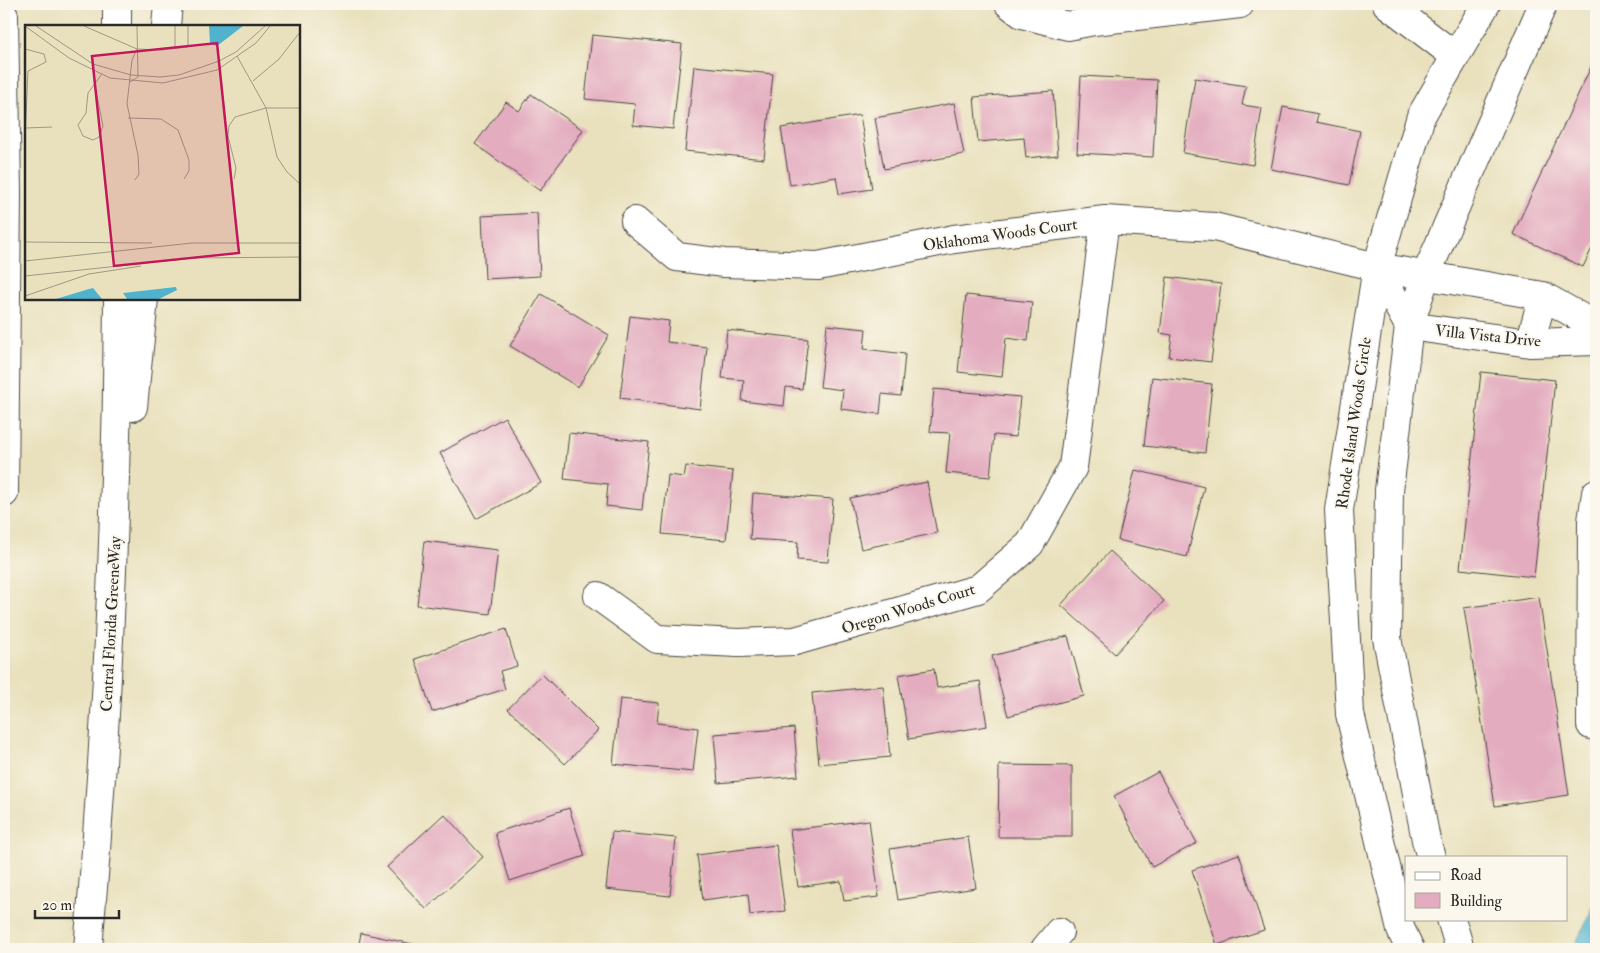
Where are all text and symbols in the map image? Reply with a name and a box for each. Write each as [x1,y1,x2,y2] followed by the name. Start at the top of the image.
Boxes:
[25,25,300,300] inset map
[922,214,1079,256] street label: Oklahoma Woods Court
[1434,320,1542,352] street label: Villa Vista Drive
[1332,336,1376,510] street label: Rhode Island Woods Circle
[96,535,126,712] street label: Central Florida GreeneWay
[839,579,978,639] street label: Oregon Woods Court
[1405,856,1568,920] legend
[1450,866,1482,885] text: Road
[35,888,119,920] scale bar
[1450,892,1502,911] text: Building
[42,896,72,915] text: 20 m

